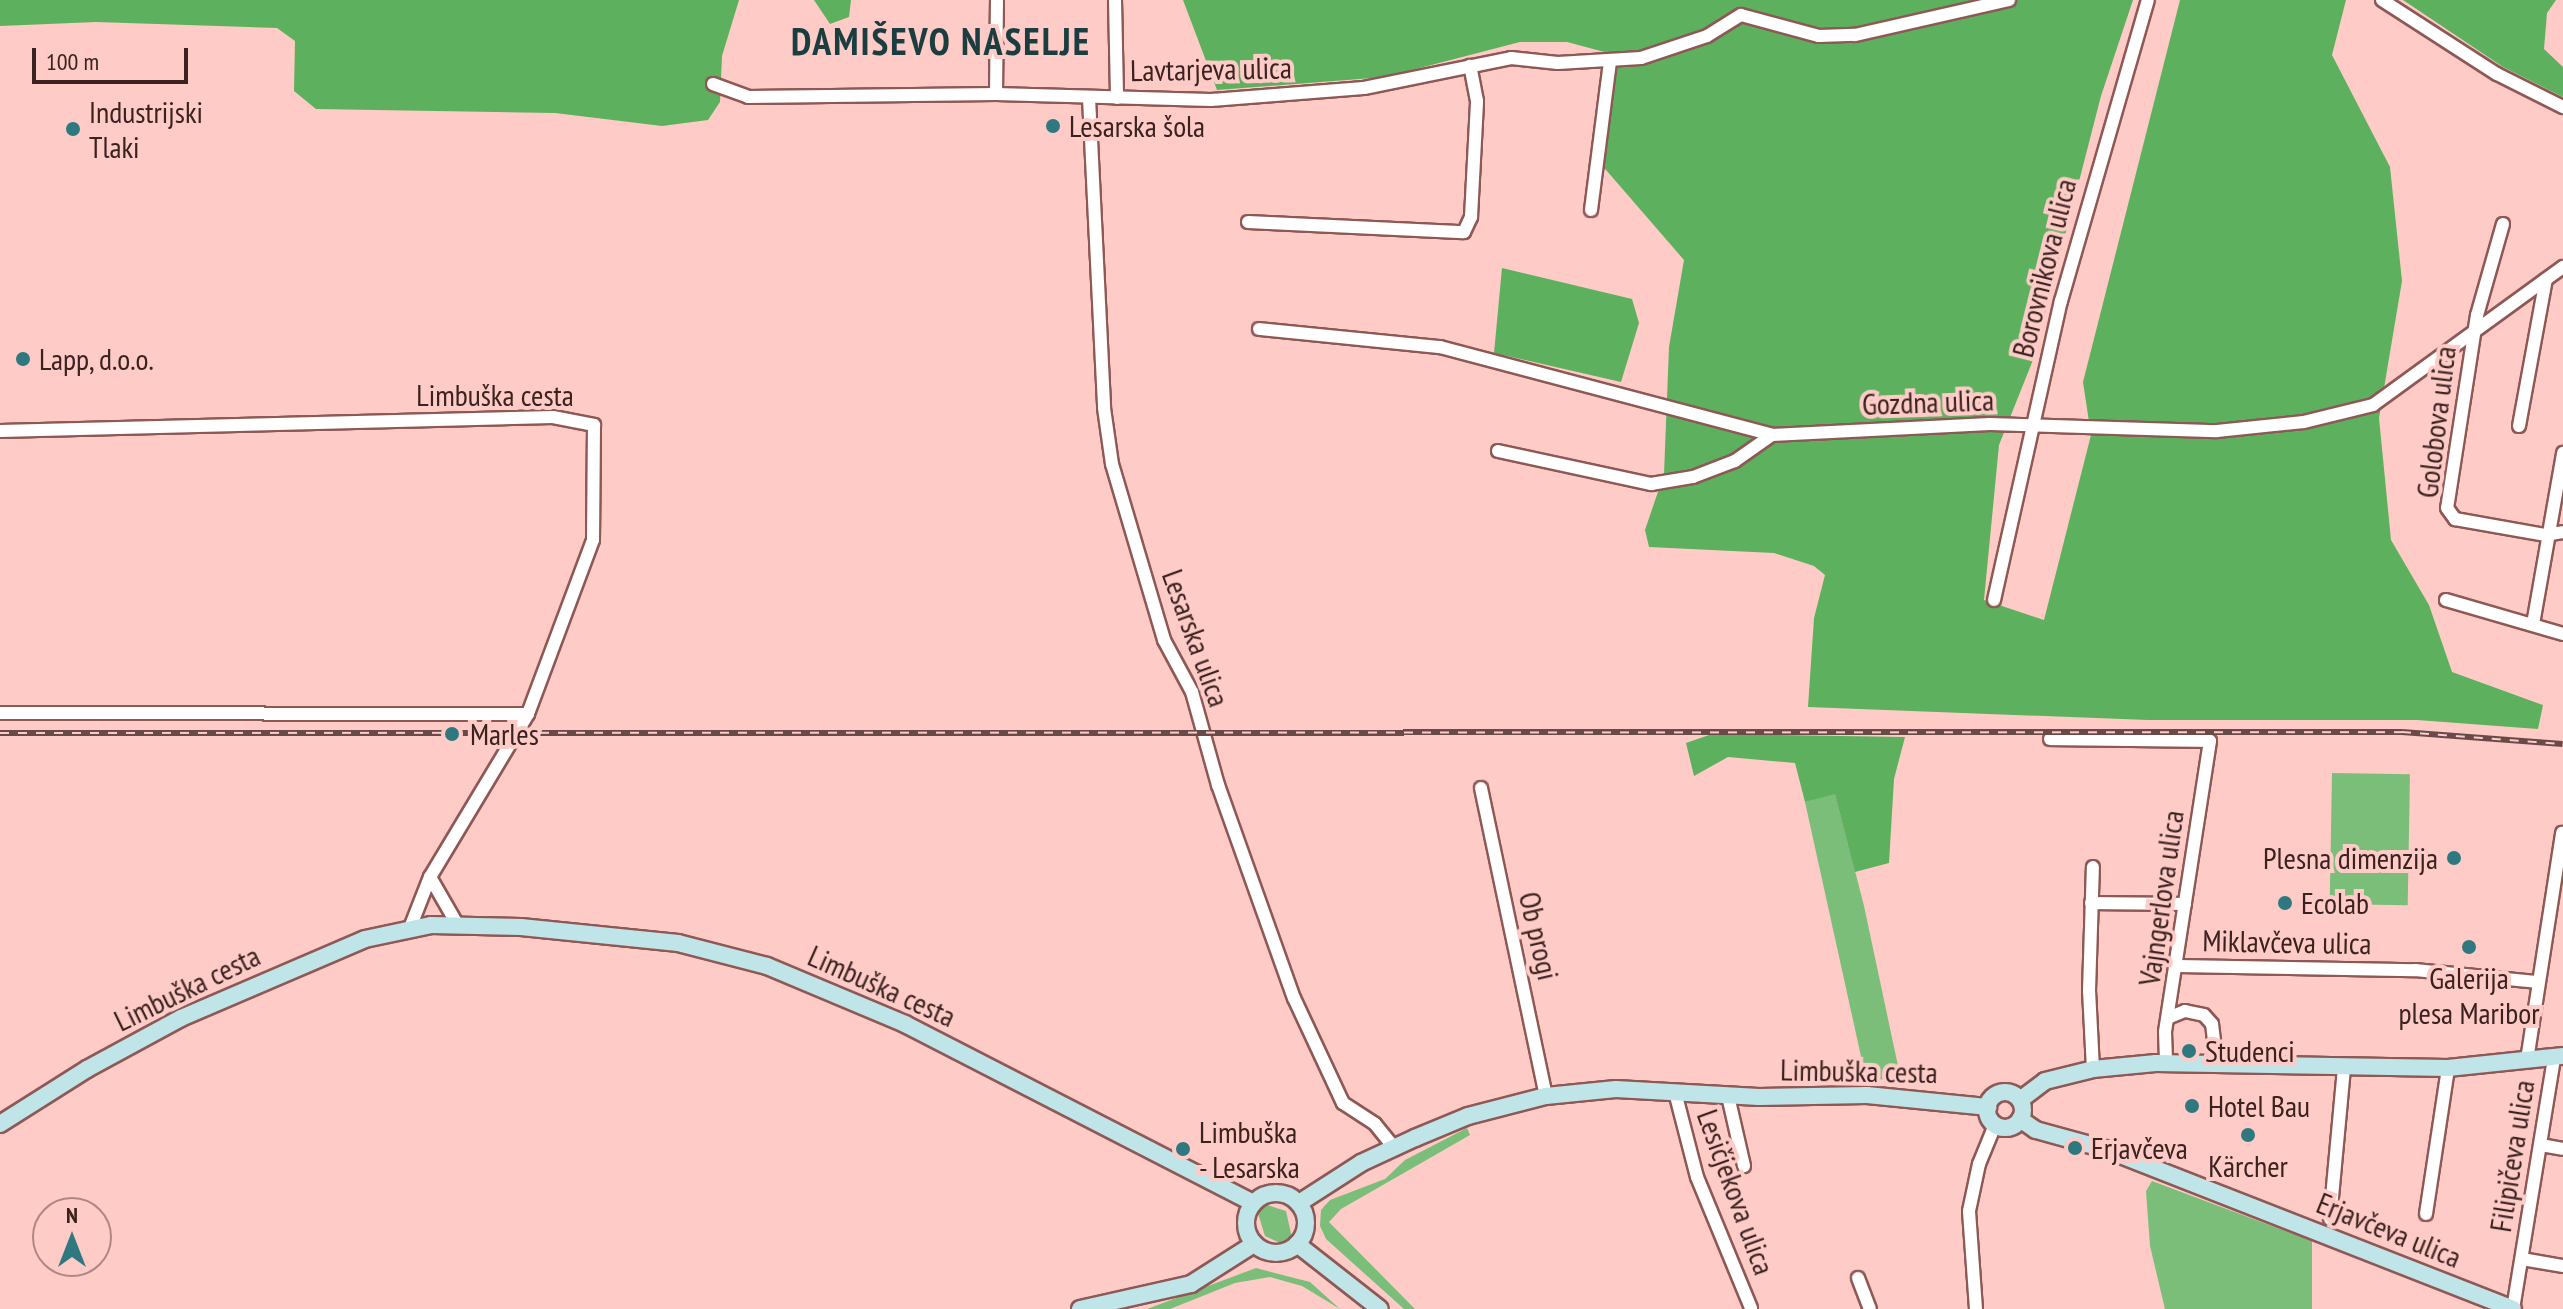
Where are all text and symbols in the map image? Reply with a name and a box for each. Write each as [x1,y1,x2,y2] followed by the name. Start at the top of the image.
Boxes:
[791,18,1091,64] district label: DAMIŠEVO NASELJE
[36,32,192,82] scale bar
[46,46,99,77] text: 100 m
[1130,50,1292,88] street label: Lavtarjeva ulica
[89,94,203,164] place label: Industrijski Tlaki
[1069,108,1205,144] place label: Lesarska šola
[1044,117,1062,135] marker: Lesarska šola
[64,120,82,138] marker: Industrijski Tlaki
[2004,175,2084,361] street label: Borovnikova ulica
[39,341,156,377] place label: Lapp, d.o.o.
[2409,344,2463,500] street label: Golobova ulica
[14,350,32,368] marker: Lapp, d.o.o.
[416,377,574,413] street label: Limbuška cesta
[1861,382,1995,422] street label: Gozdna ulica
[1155,565,1237,711] street label: Lesarska ulica
[470,716,539,752] place label: Marles
[441,723,463,745] marker: Marles
[2131,808,2191,988] street label: Vajngerlova ulica
[2263,840,2438,876] place label: Plesna dimenzija
[2445,849,2463,867] marker: Plesna dimenzija
[2301,885,2369,921] place label: Ecolab
[1511,888,1567,984] street label: Ob progi
[2276,894,2294,912] marker: Ecolab
[2202,923,2372,961] street label: Miklavčeva ulica
[108,937,266,1039] street label: Limbuška cesta
[803,938,961,1034] street label: Limbuška cesta
[2460,938,2478,956] marker: Galerija plesa Maribor
[2399,960,2539,1030] place label: Galerija plesa Maribor
[2205,1033,2295,1069] place label: Studenci
[2180,1042,2198,1060] marker: Studenci
[1780,1052,1938,1090] street label: Limbuška cesta
[2482,1078,2542,1234] street label: Filipičeva ulica
[2208,1088,2310,1124] place label: Hotel Bau
[2183,1097,2201,1115] marker: Hotel Bau
[1690,1105,1782,1279] street label: Lesičjekova ulica
[1199,1114,1302,1184] place label: Limbuška - Lesarska
[2239,1126,2257,1144] marker: Kärcher
[2091,1130,2188,1166] place label: Erjavčeva
[2066,1139,2084,1157] marker: Erjavčeva
[1174,1140,1192,1158] marker: Limbuška - Lesarska
[2208,1148,2288,1184] place label: Kärcher
[2312,1185,2466,1275] street label: Erjavčeva ulica
[32,1197,112,1277] north arrow
[66,1201,78,1229] text: N

